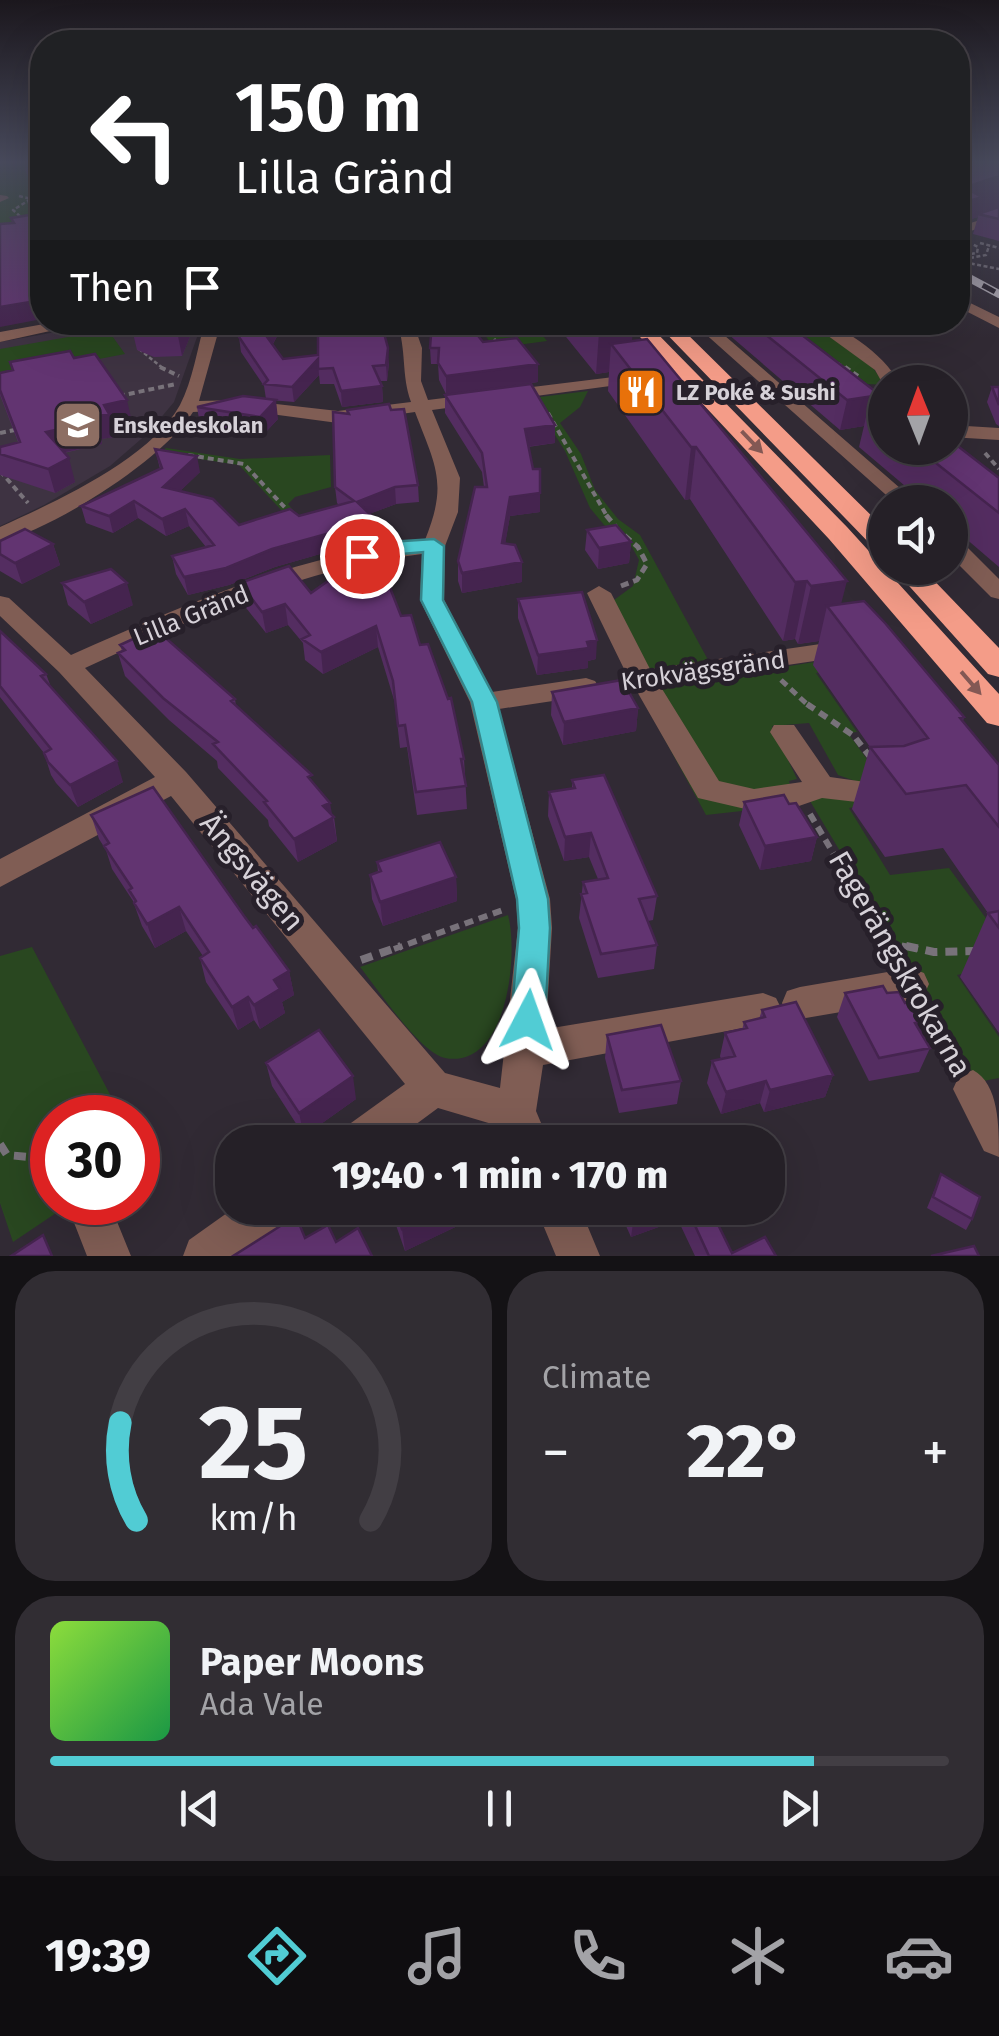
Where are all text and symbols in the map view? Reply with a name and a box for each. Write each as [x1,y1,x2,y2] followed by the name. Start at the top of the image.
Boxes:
[235,66,422,150] text: 150 m
[70,70,200,200] icon: left
[235,151,455,205] text: Lilla Gränd
[175,260,230,315] icon: arrive
[70,265,155,311] text: Then
[868,365,968,465] north arrow
[868,365,968,585] map controls
[615,366,667,418] restaurant icon: LZ Poké & Sushi
[676,379,836,406] place label: LZ Poké & Sushi
[52,399,104,451] school or university icon: Enskedeskolan
[113,412,264,439] place label: Enskedeskolan
[740,430,764,454] one-way arrow
[868,485,968,585] button: sound
[320,514,405,599] pin
[335,529,390,584] icon: arrive
[129,579,254,653] street label: Lilla Gränd
[619,645,787,697] street label: Krokvägsgränd
[960,670,982,695] one-way arrow
[192,806,312,938] street label: Ängsvägen
[821,845,979,1083] street label: Fagerängskrokarna
[476,968,580,1072] position arrow
[30,1095,160,1225] speed limit sign: 30
[332,1152,668,1198] text: 19:40 · 1 min · 170 m
[542,1358,651,1396] text: Climate
[199,1381,308,1506] text: 25
[687,1407,804,1497] text: 22°
[542,1420,570,1486] text: −
[922,1420,949,1486] text: +
[209,1497,298,1539] text: km/h
[200,1639,424,1685] text: Paper Moons
[200,1685,324,1723] text: Ada Vale
[172,1781,227,1836] icon: previous
[472,1781,527,1836] icon: pause
[772,1781,827,1836] icon: next
[242,1921,312,1991] icon: directions
[402,1921,472,1991] icon: music
[563,1921,633,1991] icon: phone
[723,1921,793,1991] icon: climate
[884,1921,954,1991] icon: car
[45,1929,151,1983] text: 19:39

